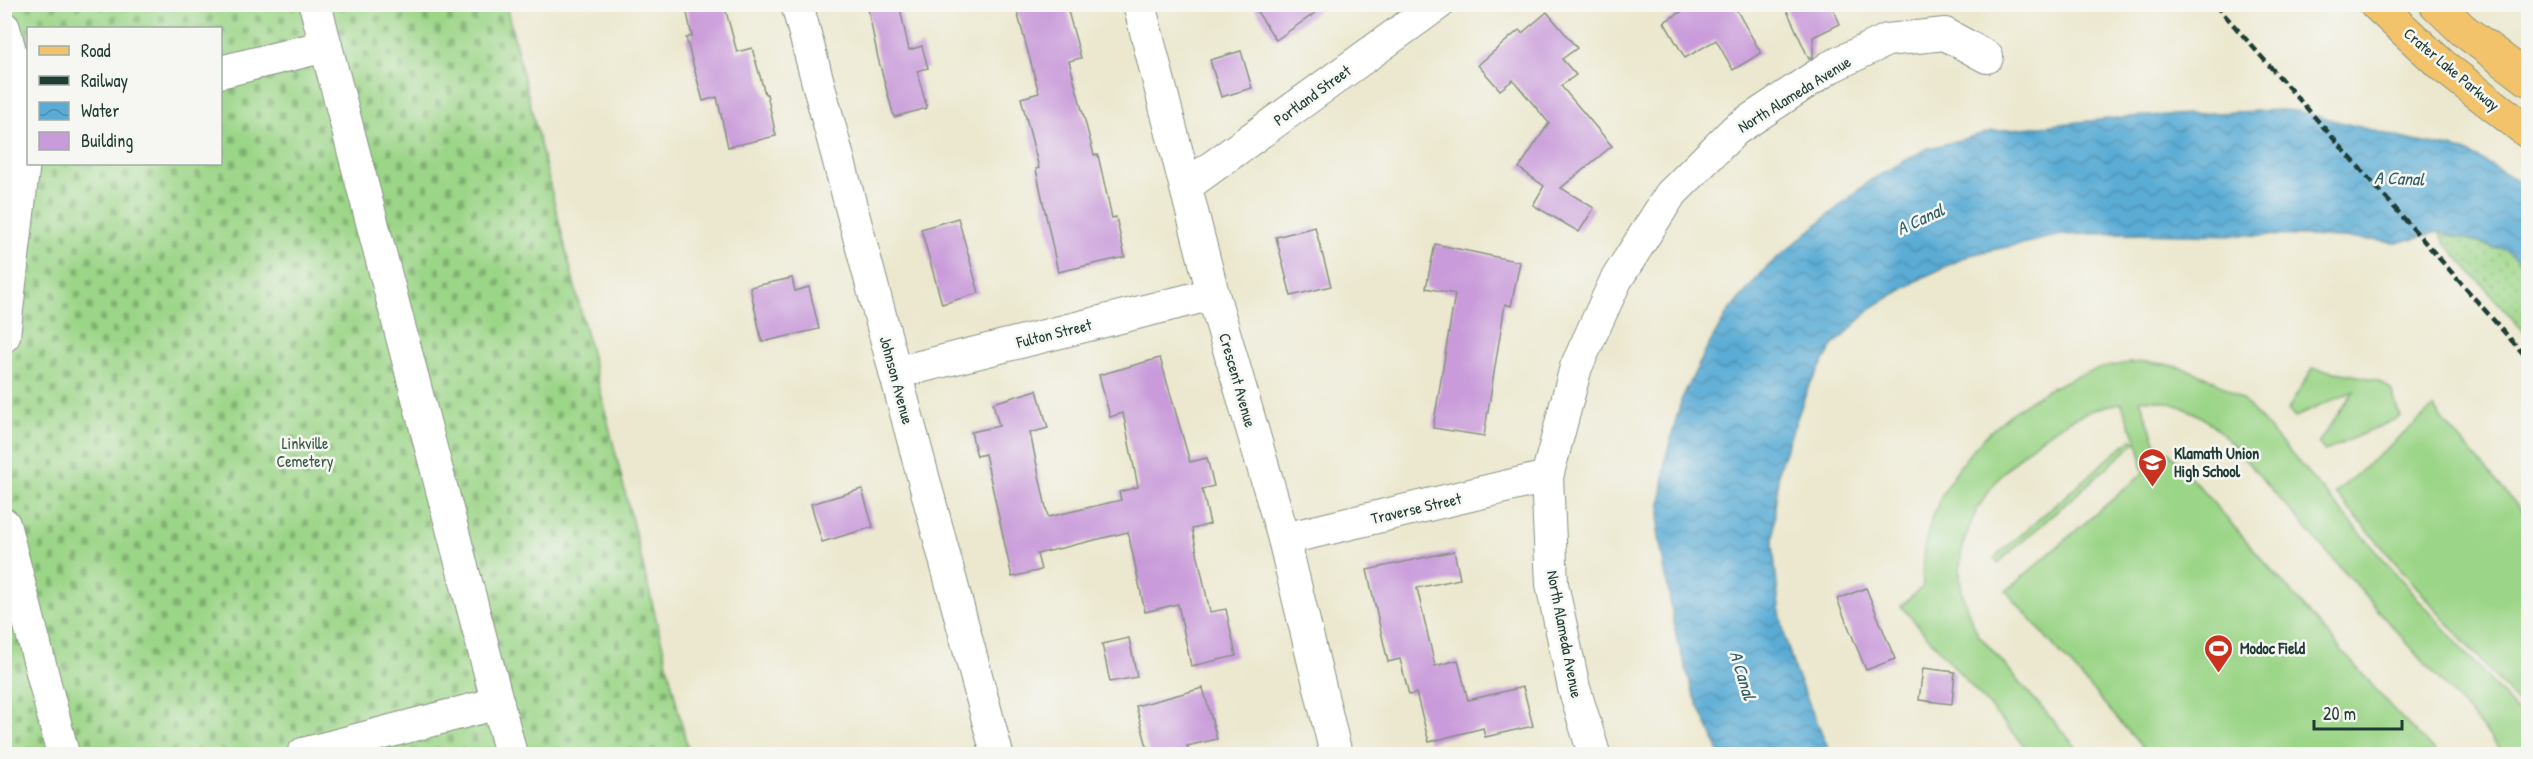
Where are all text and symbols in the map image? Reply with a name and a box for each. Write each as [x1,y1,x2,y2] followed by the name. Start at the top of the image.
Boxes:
[2399,22,2505,116] street label: Crater Lake Parkway
[27,27,222,165] legend
[81,38,111,63] text: Road
[1733,50,1855,138] street label: North Alameda Avenue
[1269,59,1356,131] street label: Portland Street
[81,68,128,93] text: Railway
[81,98,119,123] text: Water
[81,128,133,153] text: Building
[2374,165,2426,191] water label: A Canal
[1892,197,1949,241] water label: A Canal
[1013,313,1094,353] street label: Fulton Street
[1214,330,1262,430] street label: Crescent Avenue
[875,333,919,427] street label: Johnson Avenue
[276,432,334,472] park label: Linkville Cemetery
[2174,442,2259,483] place label: Klamath Union High School
[2137,446,2169,488] school or university icon: Klamath Union High School
[1369,487,1464,529] street label: Traverse Street
[1542,568,1588,700] street label: North Alameda Avenue
[2203,632,2235,674] sports icon: Modoc Field
[2240,637,2306,659] place label: Modoc Field
[1724,648,1763,704] water label: A Canal
[2314,693,2402,731] scale bar
[2323,701,2356,726] text: 20 m

